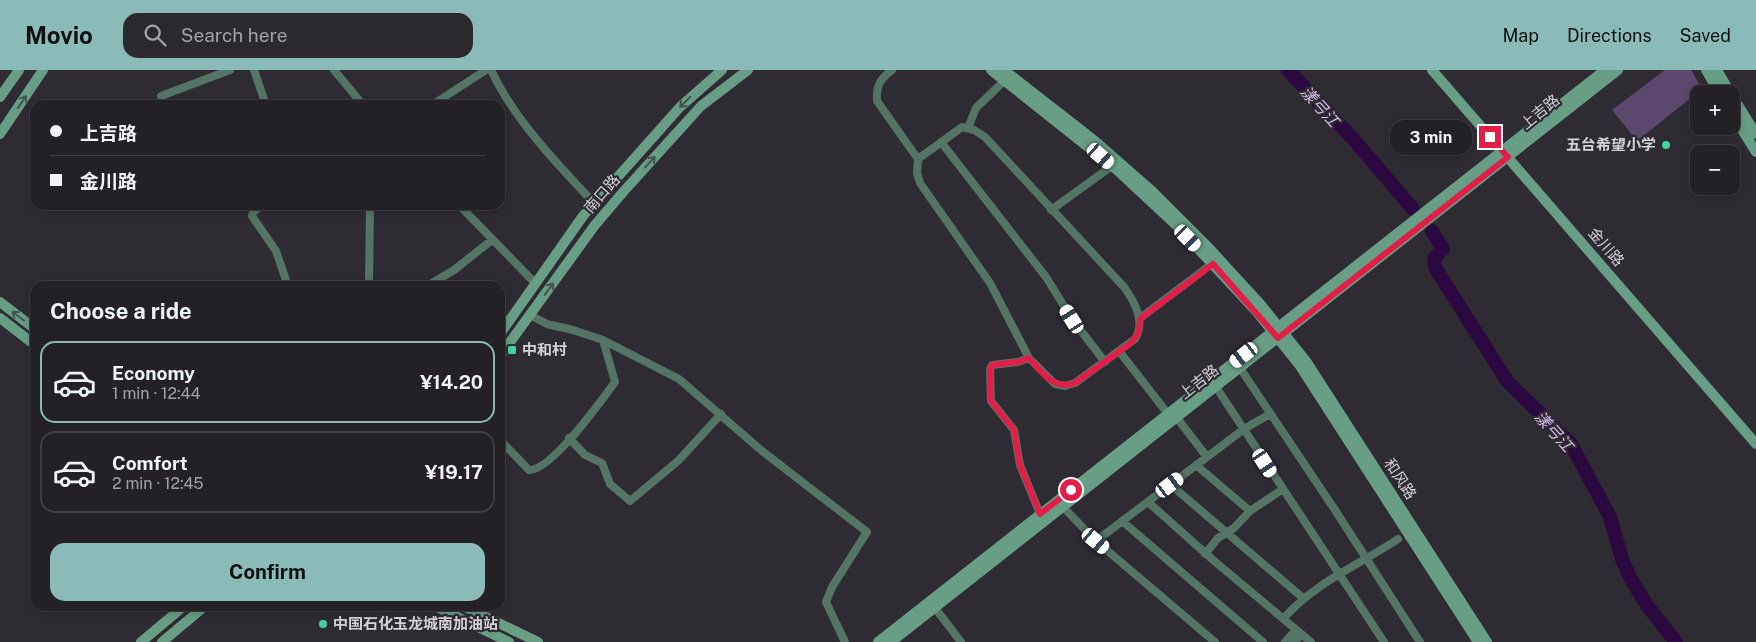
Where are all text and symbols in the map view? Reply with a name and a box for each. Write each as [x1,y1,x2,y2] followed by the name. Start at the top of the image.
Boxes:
[123,13,473,58] search box
[25,21,93,49] text: Movio
[141,21,169,49] icon: search
[181,24,288,46] text: Search here
[1502,25,1539,46] text: Map
[1567,25,1652,46] text: Directions
[1680,25,1731,46] text: Saved
[1297,82,1344,132] water label: 漾弓江
[1690,85,1740,195] map controls
[1690,85,1740,135] button: +
[1517,91,1563,132] street label: 上吉路
[17,95,27,109] one-way arrow
[679,96,691,108] one-way arrow
[1390,120,1472,154] callout: 3 min
[80,122,137,144] text: 上吉路
[1479,126,1501,148] route end
[1410,128,1452,147] text: 3 min
[1566,136,1656,153] place label: 五台希望小学
[1660,139,1672,151] marker: 五台希望小学
[1084,140,1117,172] car
[1690,145,1740,195] button: −
[644,155,656,168] one-way arrow
[80,170,137,192] text: 金川路
[580,171,623,216] street label: 南口路
[1172,222,1203,254] car
[1585,224,1628,269] street label: 金川路
[544,282,554,296] one-way arrow
[50,298,192,324] text: Choose a ride
[1057,302,1086,336] car
[11,310,24,321] one-way arrow
[1227,340,1260,370] car
[522,341,567,358] place label: 中和村
[506,344,518,356] marker: 中和村
[52,360,97,405] icon: car
[1176,361,1222,402] street label: 上吉路
[112,362,195,384] text: Economy
[420,371,483,393] text: ¥14.20
[112,384,201,403] text: 1 min · 12:44
[1531,407,1578,457] water label: 漾弓江
[1250,446,1279,480] car
[52,450,97,495] icon: car
[112,452,188,474] text: Comfort
[1381,455,1420,502] street label: 和风路
[425,461,483,483] text: ¥19.17
[1153,470,1186,500] car
[112,474,204,493] text: 2 min · 12:45
[1060,479,1082,501] route start
[1079,526,1112,556] car
[50,543,485,601] button: Confirm
[333,615,498,632] place label: 中国石化玉龙城南加油站
[317,618,329,630] marker: 中国石化玉龙城南加油站

